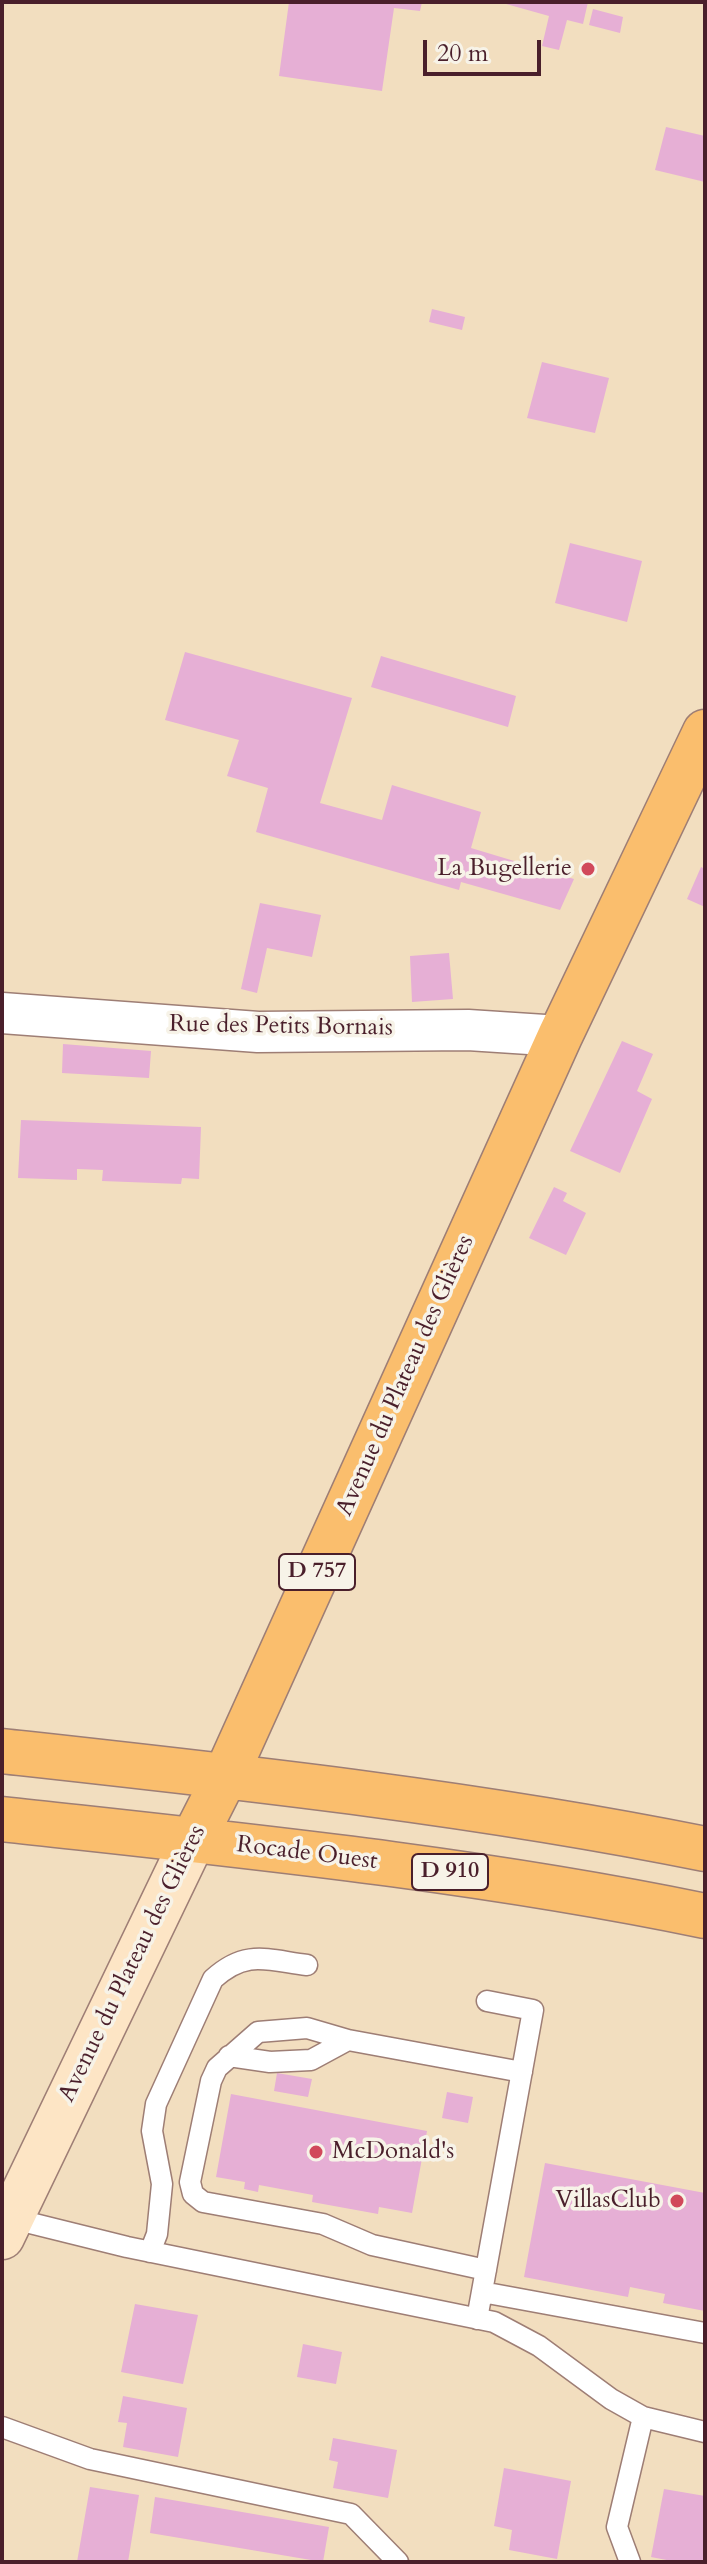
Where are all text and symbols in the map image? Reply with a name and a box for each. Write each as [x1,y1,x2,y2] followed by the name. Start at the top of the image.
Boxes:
[427,24,545,74] scale bar
[437,37,488,70] text: 20 m
[437,855,572,883] place label: La Bugellerie
[579,860,597,878] marker: La Bugellerie
[169,1011,393,1043] street label: Rue des Petits Bornais
[331,1231,481,1521] street label: Avenue du Plateau des Glières
[279,1554,355,1590] road number: D 757
[53,1821,213,2107] street label: Avenue du Plateau des Glières
[235,1831,379,1877] street label: Rocade Ouest
[412,1854,488,1890] road number: D 910
[332,2138,454,2166] place label: McDonald's
[307,2143,325,2161] marker: McDonald's
[555,2187,661,2215] place label: VillasClub
[668,2192,686,2210] marker: VillasClub

